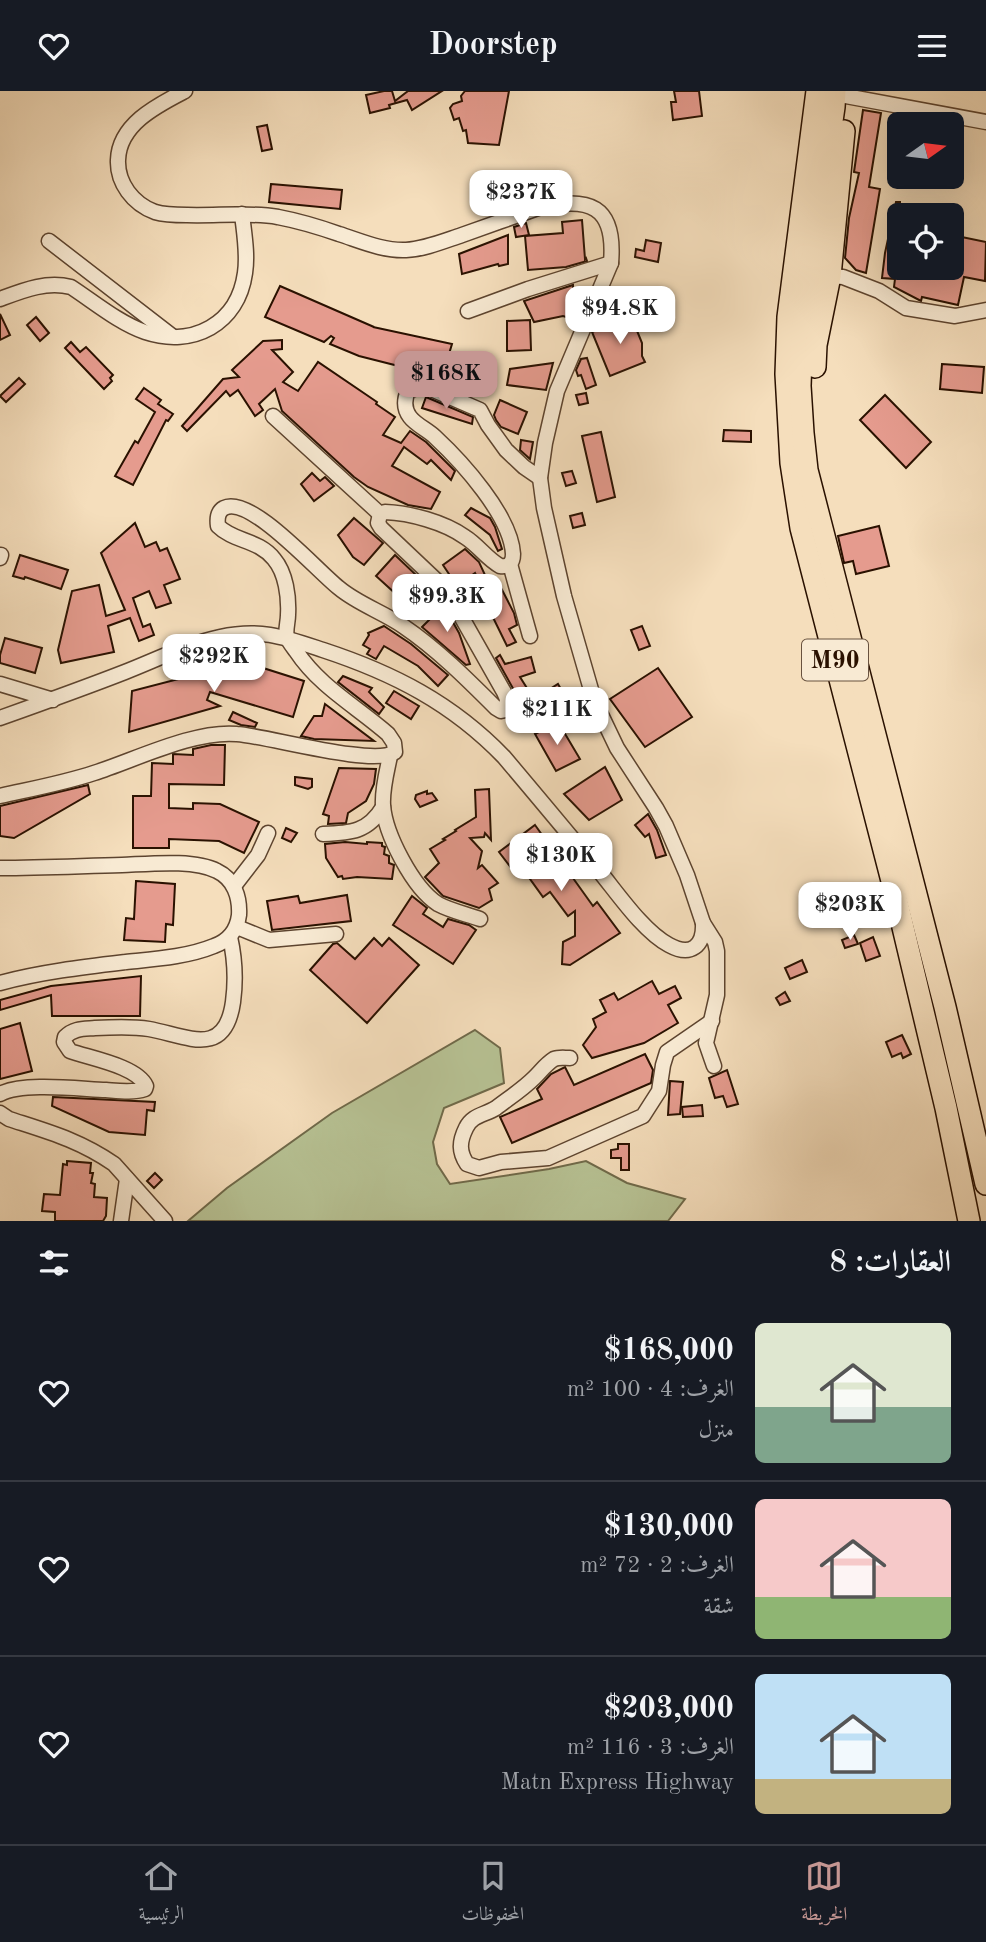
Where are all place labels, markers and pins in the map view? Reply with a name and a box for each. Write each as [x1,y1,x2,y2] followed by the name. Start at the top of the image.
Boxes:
[472,171,570,230] pin: $237K
[563,287,677,346] pin: $94.8K
[397,351,495,411] pin: $168K
[390,575,504,634] pin: $99.3K
[165,635,263,694] pin: $292K
[508,687,606,747] pin: $211K
[512,833,610,893] pin: $130K
[801,883,899,942] pin: $203K

